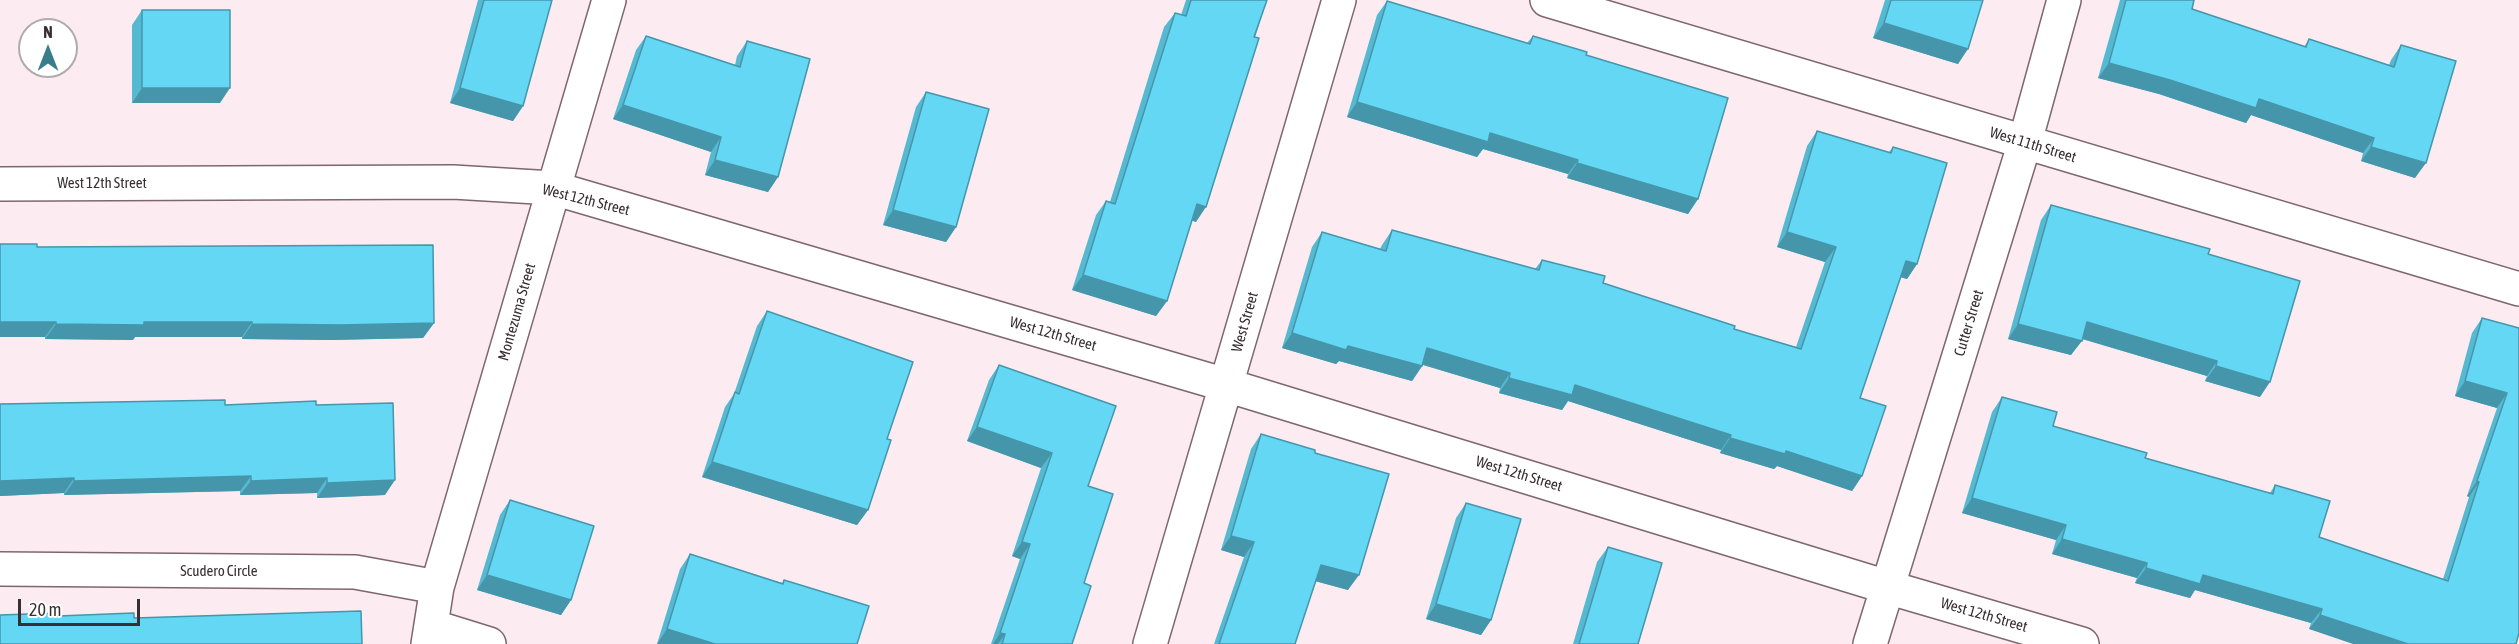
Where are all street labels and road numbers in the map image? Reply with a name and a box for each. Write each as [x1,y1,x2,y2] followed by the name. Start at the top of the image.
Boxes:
[1988,123,2078,167] street label: West 11th Street
[57,174,147,192] street label: West 12th Street
[540,180,632,220] street label: West 12th Street
[494,261,540,363] street label: Montezuma Street
[1950,288,1988,358] street label: Cutter Street
[1228,290,1262,354] street label: West Street
[1007,313,1099,355] street label: West 12th Street
[1474,452,1564,496] street label: West 12th Street
[180,562,258,580] street label: Scudero Circle
[1938,594,2030,636] street label: West 12th Street

